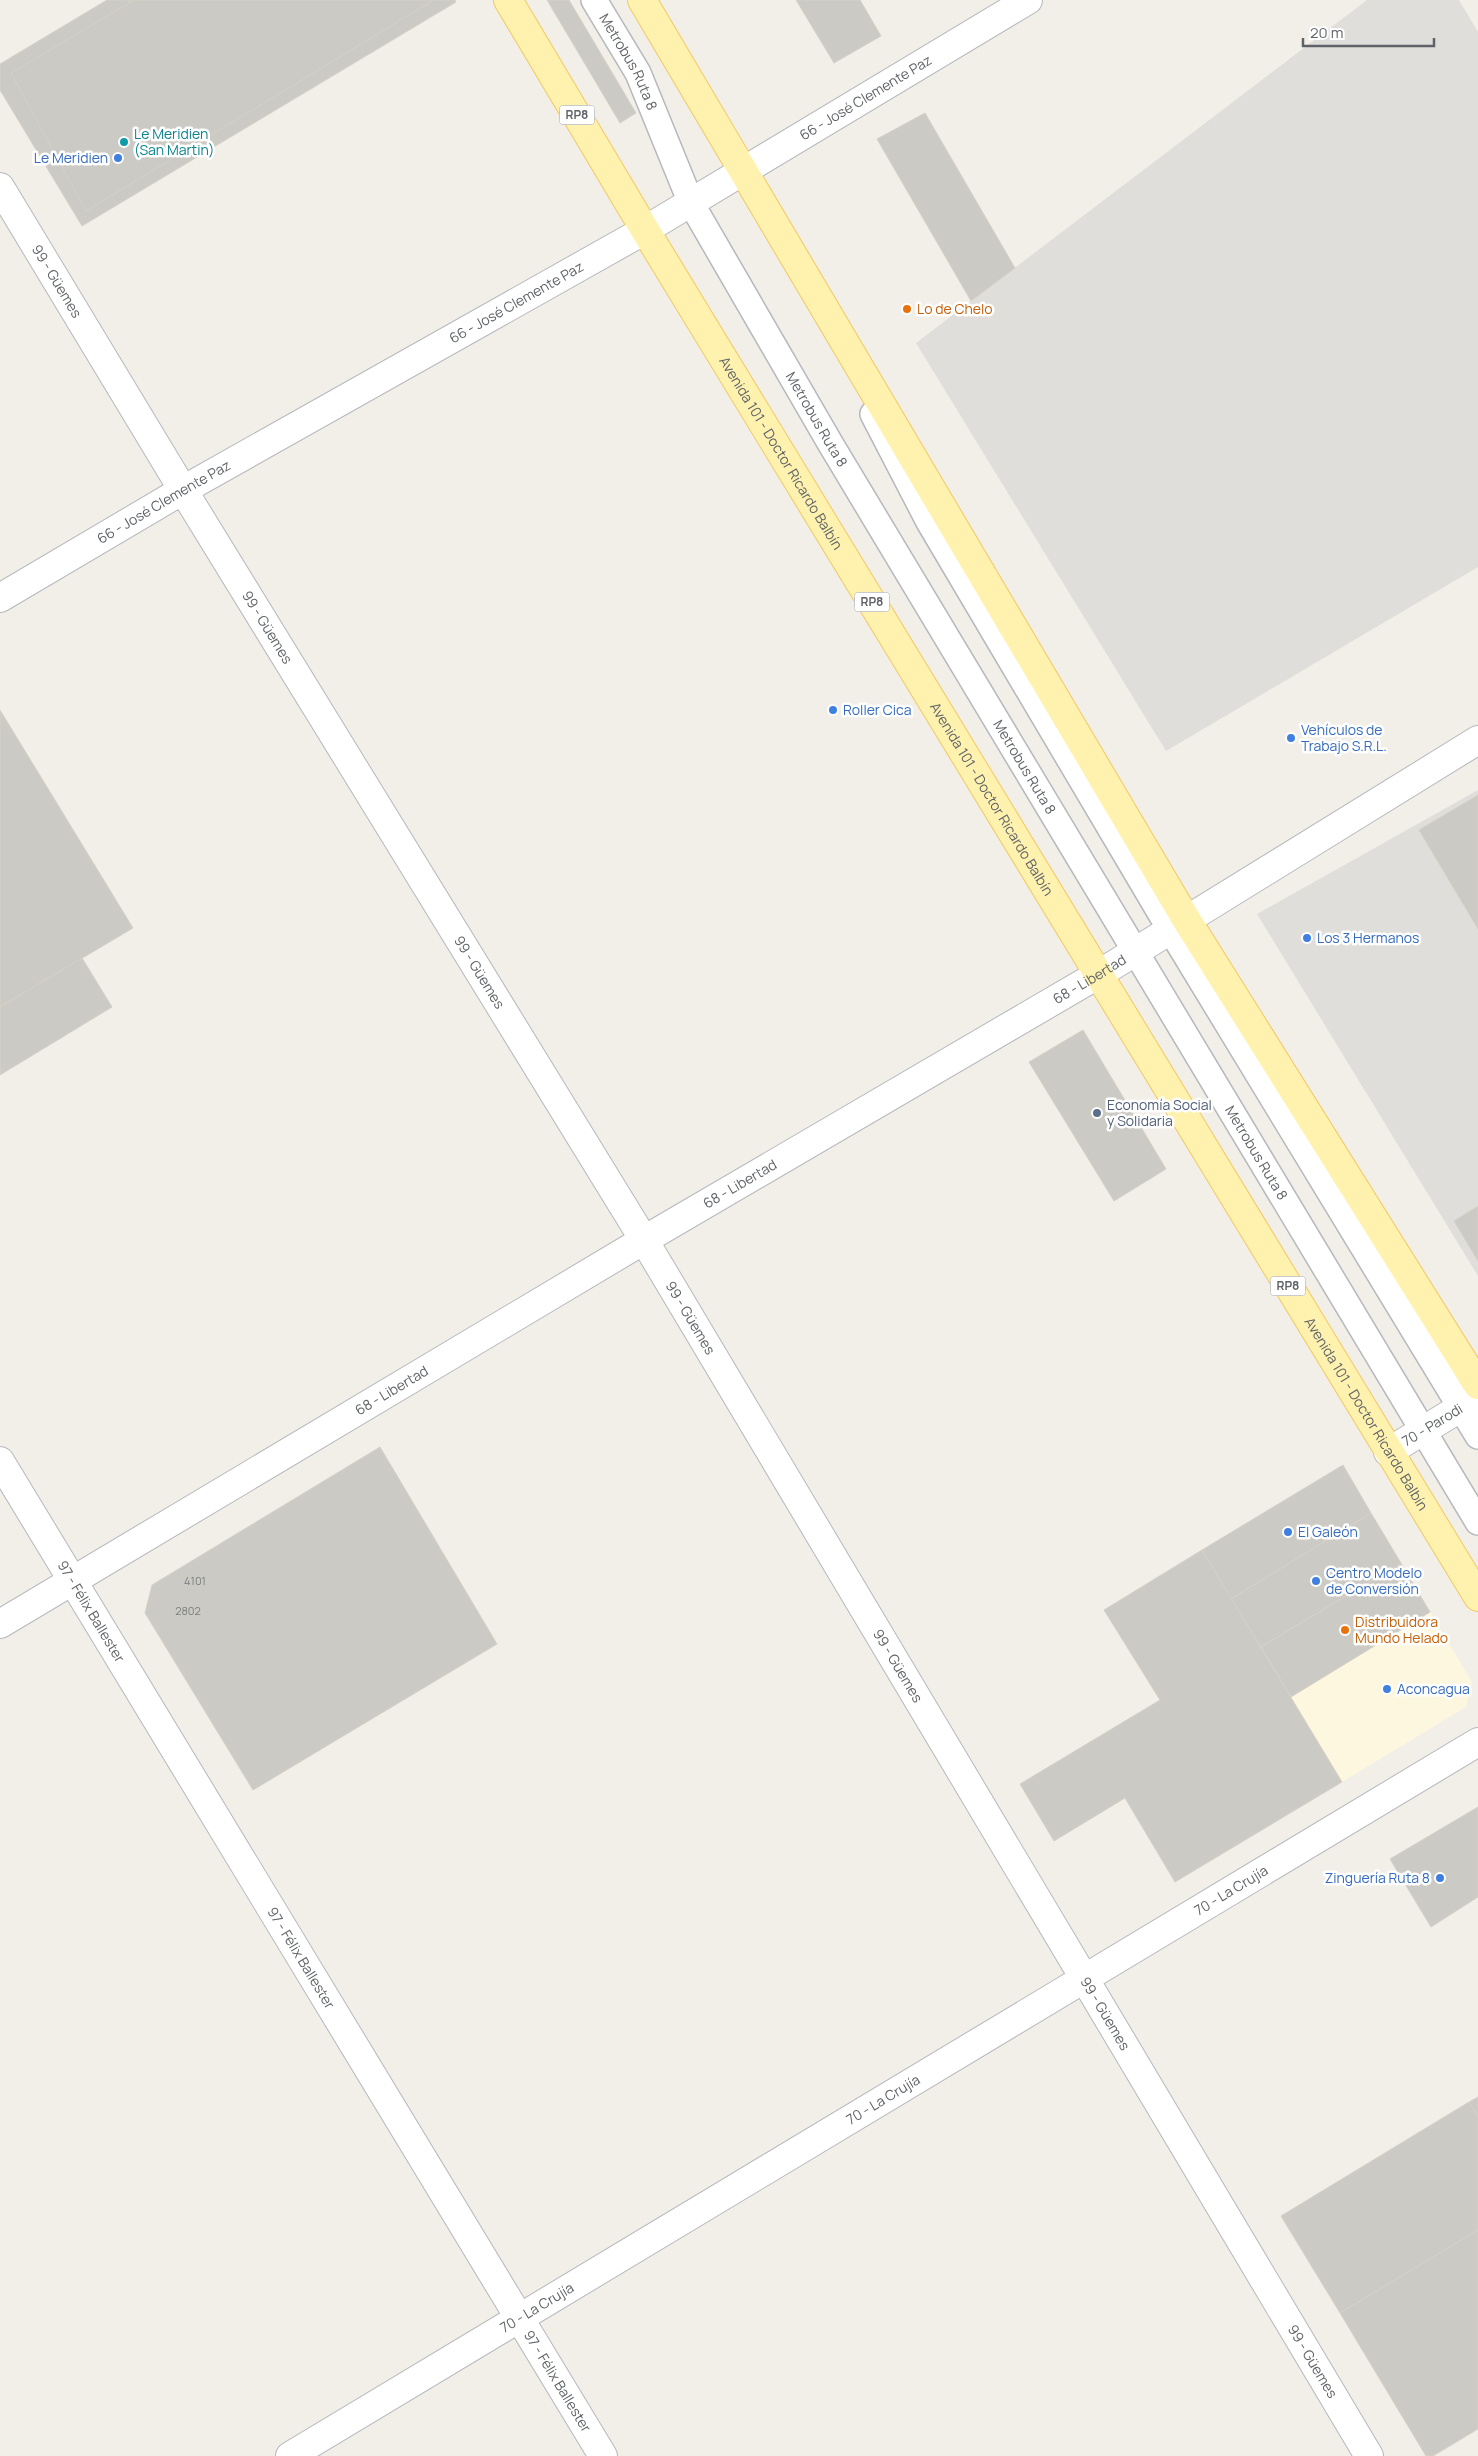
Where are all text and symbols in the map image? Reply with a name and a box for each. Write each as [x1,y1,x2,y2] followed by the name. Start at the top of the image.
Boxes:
[595,10,662,113] street label: Metrobus Ruta 8
[1303,15,1434,47] scale bar
[1310,22,1343,43] text: 20 m
[796,50,935,144] street label: 66 - José Clemente Paz
[560,106,594,124] road number: RP8
[134,124,214,159] place label: Le Meridien (San Martin)
[118,136,130,148] marker: Le Meridien (San Martin)
[34,148,108,167] place label: Le Meridien
[112,152,124,164] marker: Le Meridien
[28,241,87,321] street label: 99 - Güemes
[446,257,587,347] street label: 66 - José Clemente Paz
[917,299,993,318] place label: Lo de Chelo
[901,303,913,315] marker: Lo de Chelo
[715,353,848,553] street label: Avenida 101 - Doctor Ricardo Balbín
[782,368,852,470] street label: Metrobus Ruta 8
[93,455,234,548] street label: 66 - José Clemente Paz
[238,587,297,667] street label: 99 - Güemes
[854,592,890,612] road number: RP8
[926,699,1058,899] street label: Avenida 101 - Doctor Ricardo Balbín
[843,700,911,719] place label: Roller Cica
[827,704,839,716] marker: Roller Cica
[989,716,1061,818] street label: Metrobus Ruta 8
[1301,720,1387,755] place label: Vehículos de Trabajo S.R.L.
[1285,732,1297,744] marker: Vehículos de Trabajo S.R.L.
[1317,928,1419,947] place label: Los 3 Hermanos
[450,932,510,1012] street label: 99 - Güemes
[1301,932,1313,944] marker: Los 3 Hermanos
[1049,950,1129,1008] street label: 68 - Libertad
[1107,1095,1212,1130] place label: Economía Social y Solidaria
[1221,1102,1292,1203] street label: Metrobus Ruta 8
[1091,1107,1103,1119] marker: Economía Social y Solidaria
[700,1155,780,1212] street label: 68 - Libertad
[1270,1276,1306,1295] road number: RP8
[662,1277,720,1358] street label: 99 - Güemes
[1301,1313,1433,1514] street label: Avenida 101 - Doctor Ricardo Balbín
[351,1361,431,1419] street label: 68 - Libertad
[1398,1399,1466,1450] street label: 70 - Parodi
[1298,1522,1358,1541] place label: El Galeón
[1282,1526,1294,1538] marker: El Galeón
[53,1557,130,1666] street label: 97 - Félix Ballester
[1326,1563,1422,1598] place label: Centro Modelo de Conversión
[184,1573,206,1588] house number: 4101
[1310,1575,1322,1587] marker: Centro Modelo de Conversión
[175,1603,201,1618] house number: 2802
[1355,1612,1448,1647] place label: Distribuidora Mundo Helado
[1339,1624,1351,1636] marker: Distribuidora Mundo Helado
[869,1625,928,1706] street label: 99 - Güemes
[1397,1679,1470,1698] place label: Aconcagua
[1381,1683,1393,1695] marker: Aconcagua
[1190,1860,1271,1919] street label: 70 - La Crujía
[1325,1868,1430,1887] place label: Zinguería Ruta 8
[1434,1872,1446,1884] marker: Zinguería Ruta 8
[263,1903,340,2012] street label: 97 - Félix Ballester
[1076,1973,1135,2054] street label: 99 - Güemes
[842,2070,923,2129] street label: 70 - La Crujía
[496,2278,577,2337] street label: 70 - La Crujía
[1284,2321,1342,2401] street label: 99 - Güemes
[520,2326,596,2435] street label: 97 - Félix Ballester

